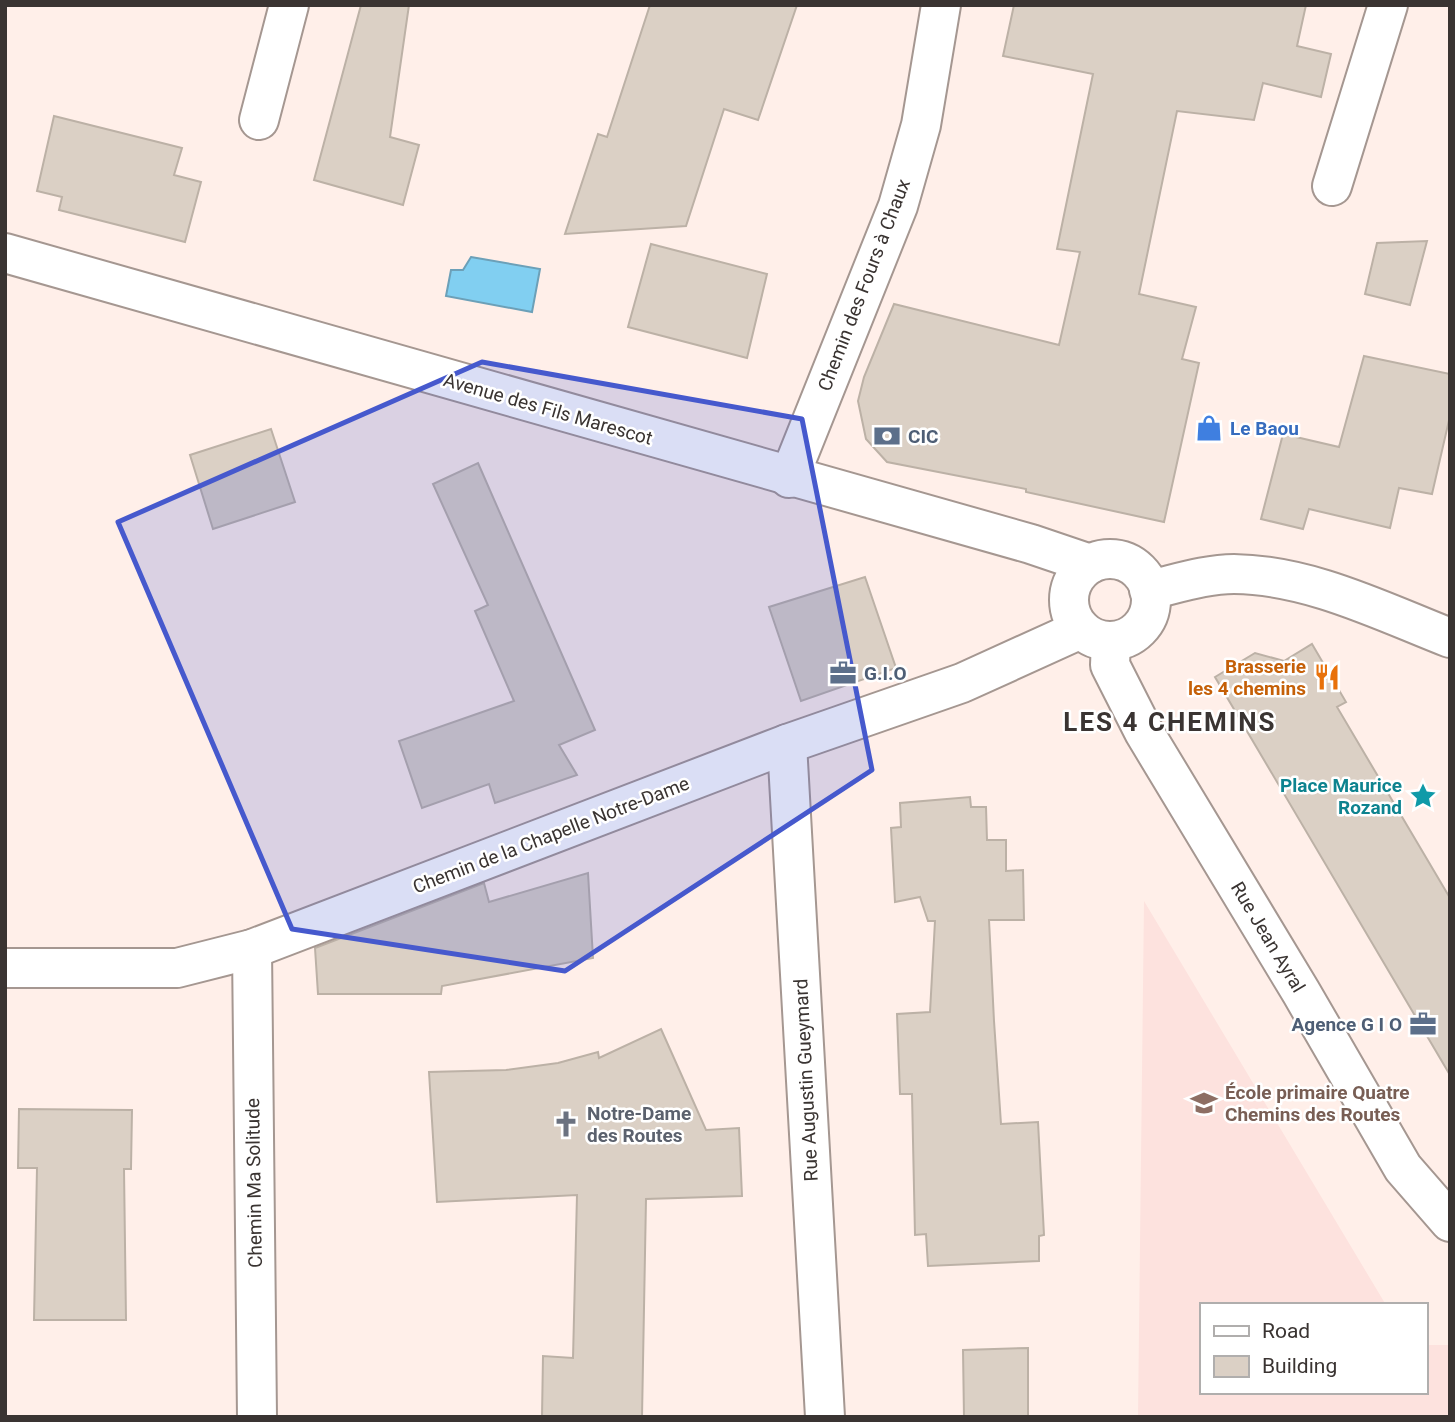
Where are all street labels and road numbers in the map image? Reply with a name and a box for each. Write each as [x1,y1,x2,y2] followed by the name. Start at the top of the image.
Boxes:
[813,175,915,394] street label: Chemin des Fours à Chaux
[441,368,655,450] street label: Avenue des Fils Marescot
[410,772,692,898] street label: Chemin de la Chapelle Notre-Dame
[1226,877,1310,997] street label: Rue Jean Ayral
[789,978,823,1182] street label: Rue Augustin Gueymard
[241,1098,267,1268] street label: Chemin Ma Solitude

